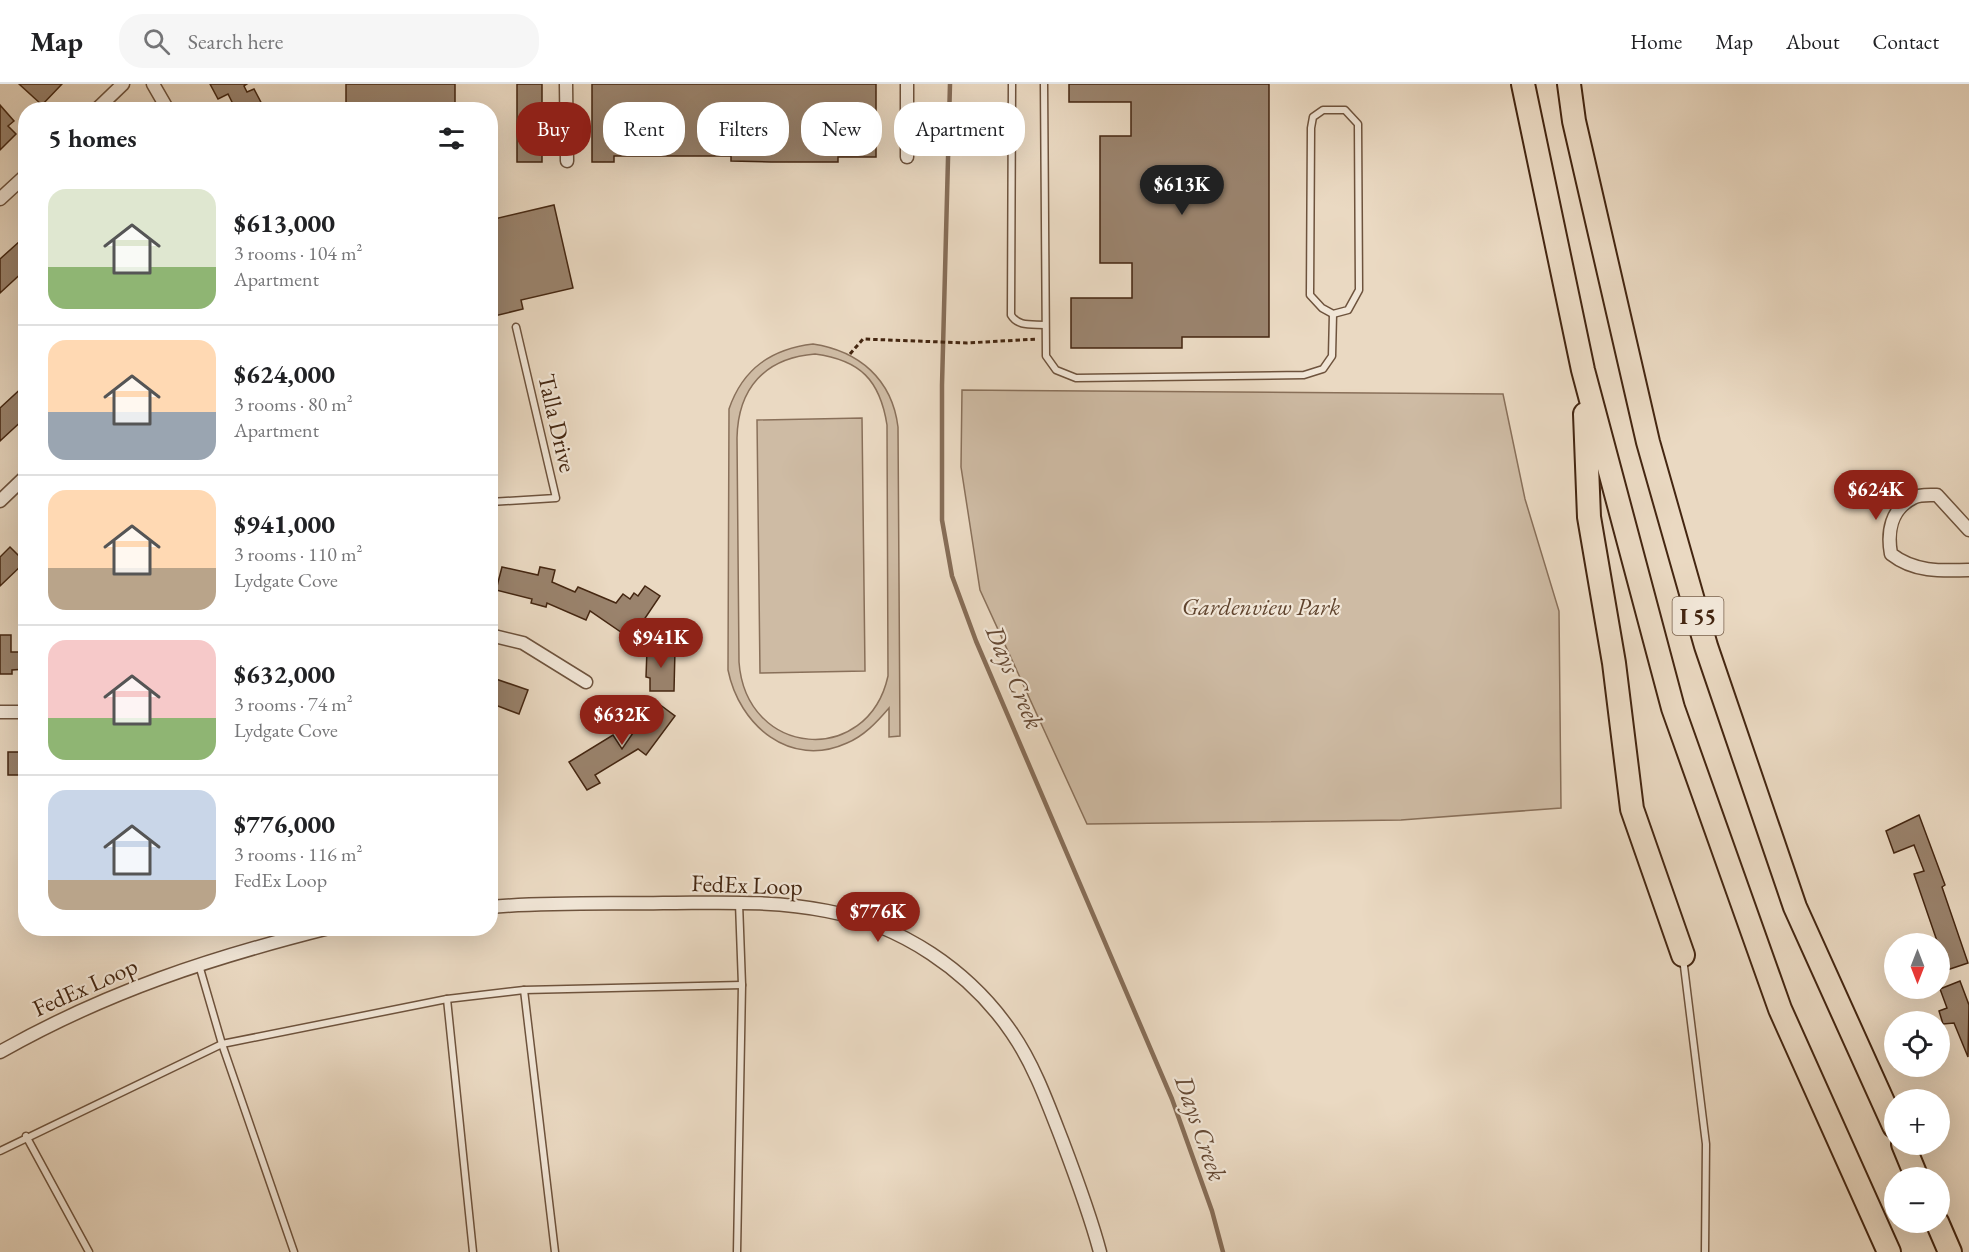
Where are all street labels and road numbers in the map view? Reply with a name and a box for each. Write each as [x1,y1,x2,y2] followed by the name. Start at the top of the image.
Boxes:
[531,371,584,475] street label: Talla Drive
[1672,597,1724,635] road number: I 55
[691,867,803,902] street label: FedEx Loop
[27,950,142,1023] street label: FedEx Loop

